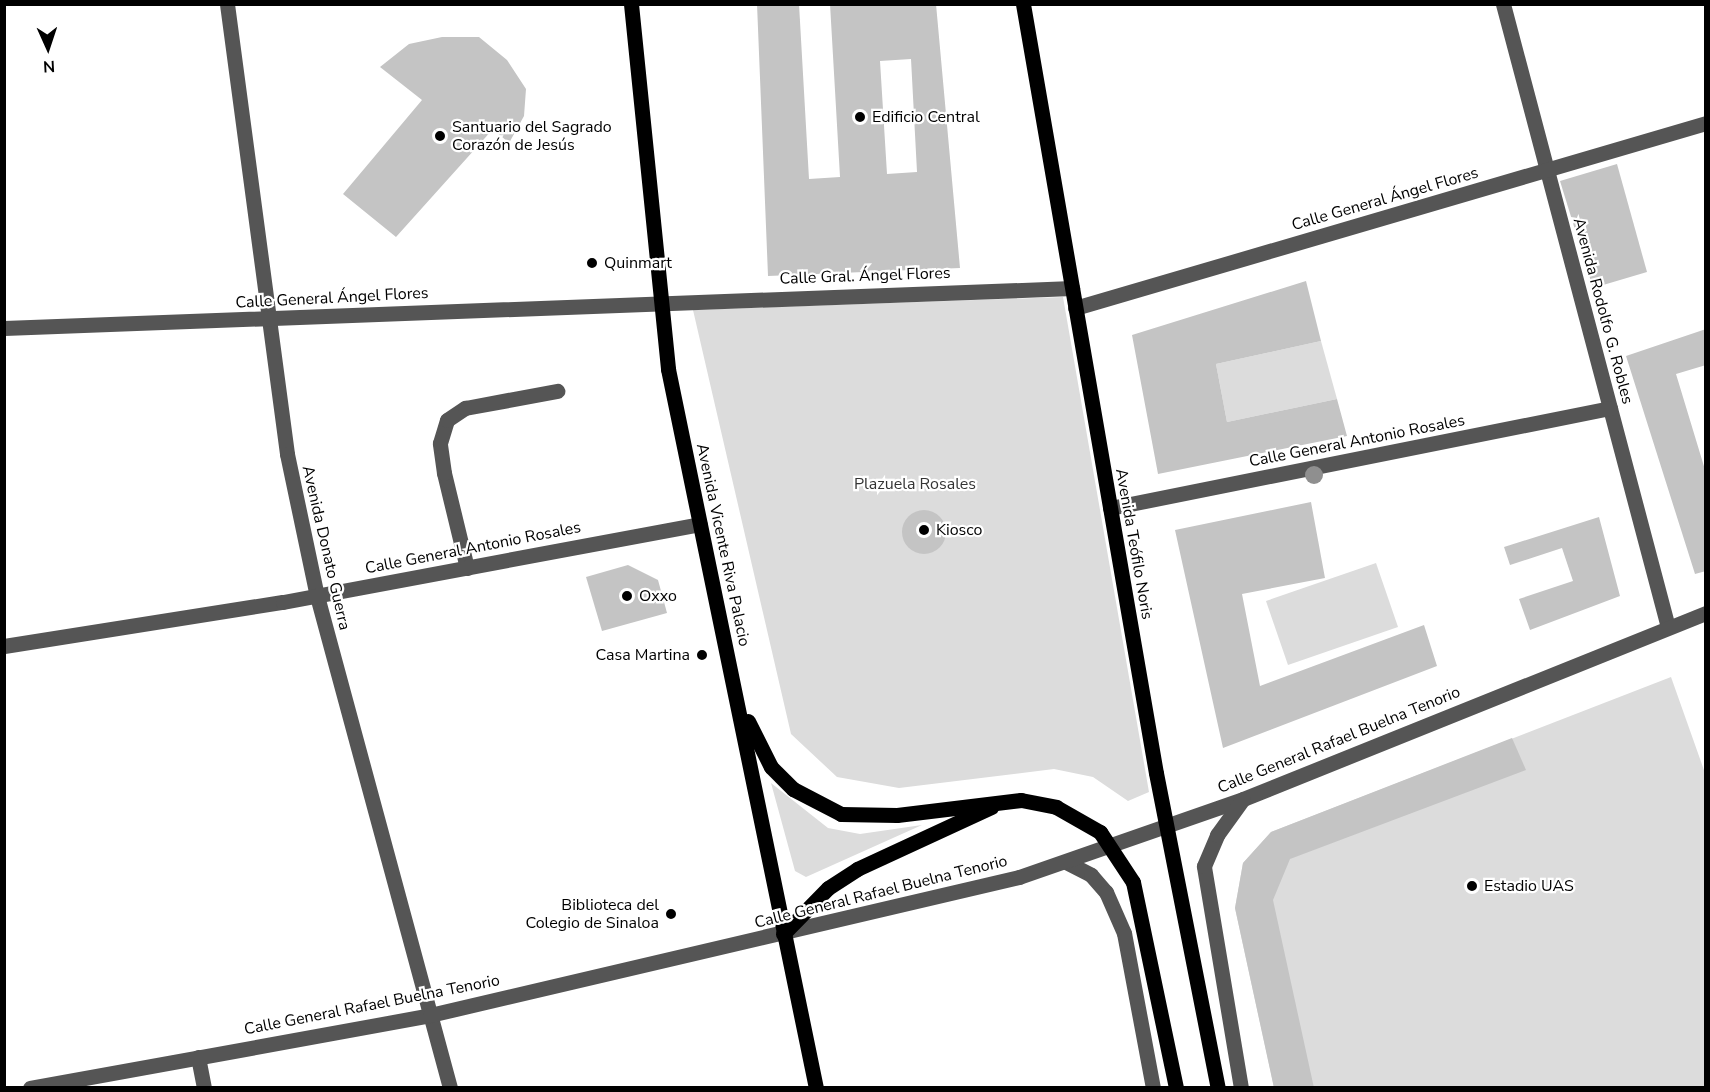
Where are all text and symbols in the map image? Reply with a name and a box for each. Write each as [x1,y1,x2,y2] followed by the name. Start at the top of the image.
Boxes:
[18,18,78,78] north arrow
[42,55,55,77] text: N
[872,107,980,127] place label: Edificio Central
[853,110,867,124] marker: Edificio Central
[452,117,612,155] place label: Santuario del Sagrado Corazón de Jesús
[433,129,447,143] marker: Santuario del Sagrado Corazón de Jesús
[1289,163,1481,235] street label: Calle General Ángel Flores
[1569,216,1637,406] street label: Avenida Rodolfo G. Robles
[604,253,672,273] place label: Quinmart
[585,256,599,270] marker: Quinmart
[779,263,951,289] street label: Calle Gral. Ángel Flores
[235,283,429,313] street label: Calle General Ángel Flores
[1248,411,1466,471] street label: Calle General Antonio Rosales
[692,442,754,648] street label: Avenida Vicente Riva Palacio
[298,464,354,632] street label: Avenida Donato Guerra
[1111,467,1157,621] street label: Avenida Teófilo Noris
[854,474,976,494] park label: Plazuela Rosales
[364,518,582,578] street label: Calle General Antonio Rosales
[936,520,982,540] place label: Kiosco
[917,523,931,537] marker: Kiosco
[639,586,677,606] place label: Oxxo
[620,589,634,603] marker: Oxxo
[596,645,690,665] place label: Casa Martina
[695,648,709,662] marker: Casa Martina
[1215,682,1463,798] street label: Calle General Rafael Buelna Tenorio
[753,851,1009,933] street label: Calle General Rafael Buelna Tenorio
[1484,876,1574,896] place label: Estadio UAS
[1465,879,1479,893] marker: Estadio UAS
[526,895,659,933] place label: Biblioteca del Colegio de Sinaloa
[664,907,678,921] marker: Biblioteca del Colegio de Sinaloa
[243,971,501,1039] street label: Calle General Rafael Buelna Tenorio

